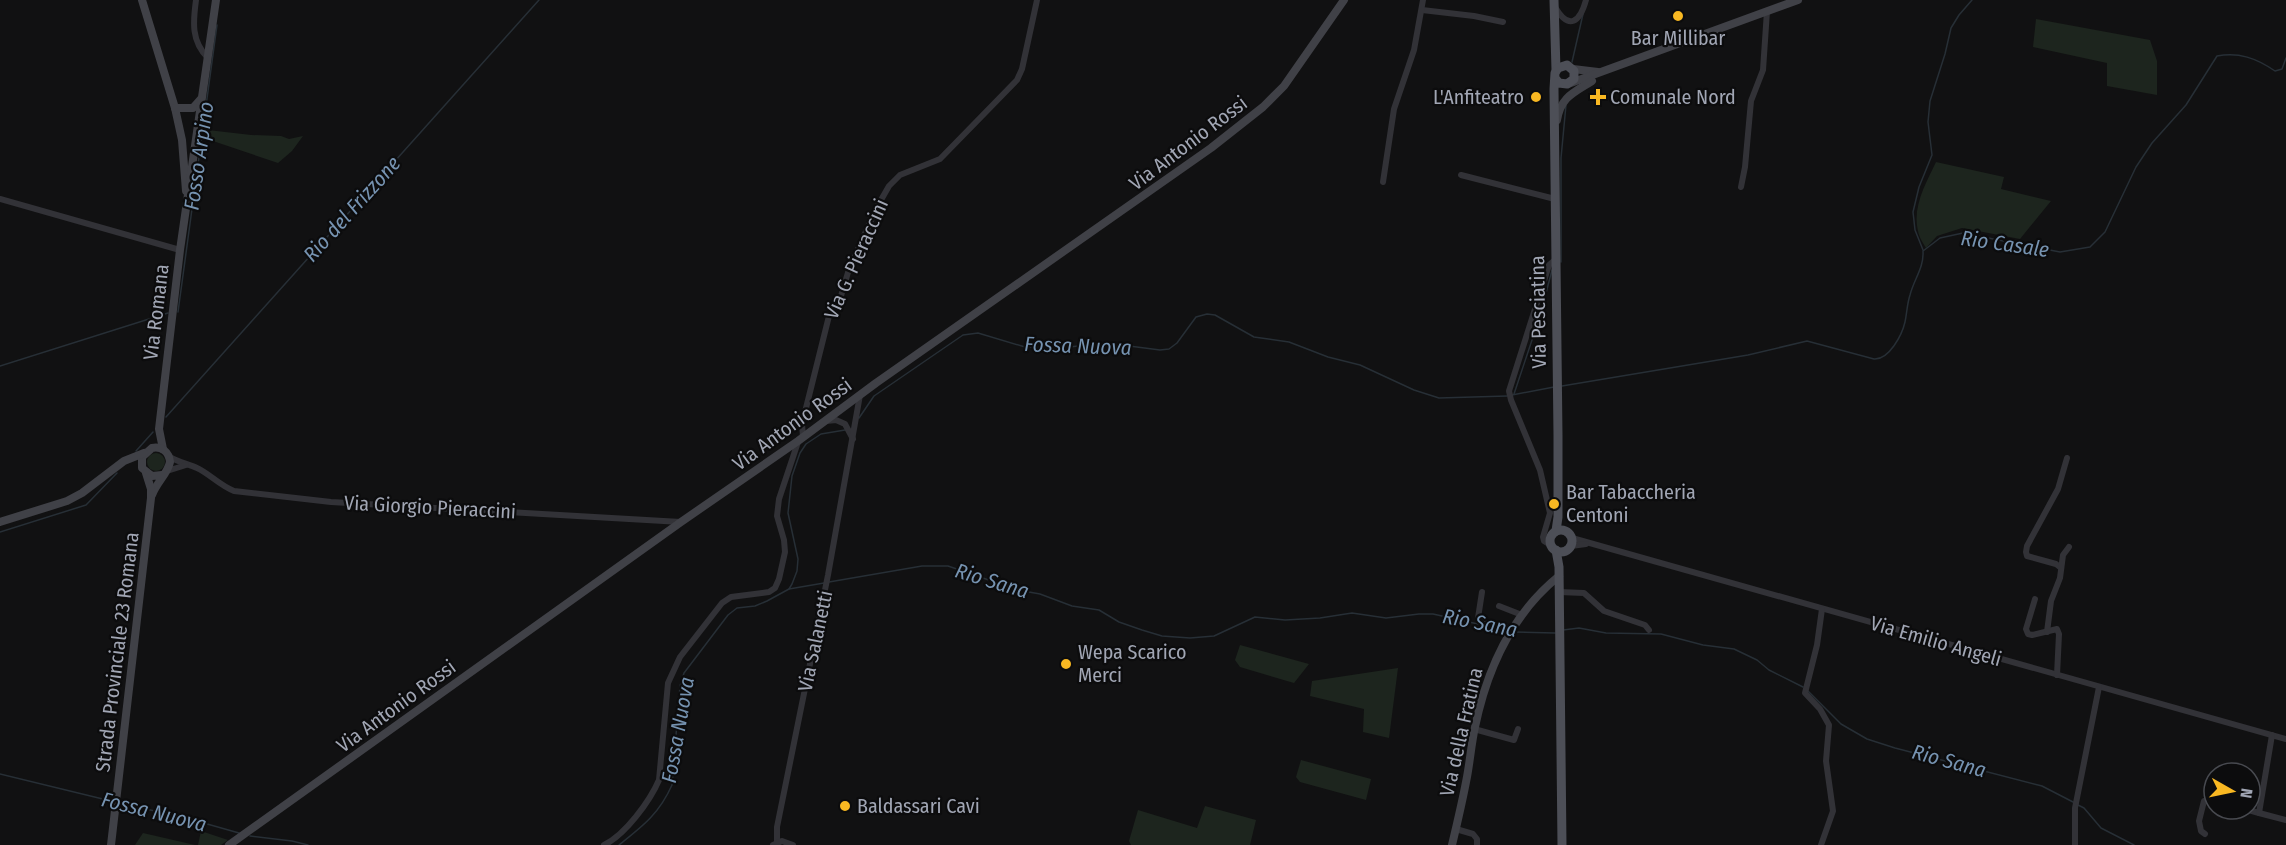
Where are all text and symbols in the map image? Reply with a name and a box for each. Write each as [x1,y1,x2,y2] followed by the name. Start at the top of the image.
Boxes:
[1671,9,1685,23] marker: Bar Millibar
[1631,26,1725,50] place label: Bar Millibar
[1433,85,1524,109] place label: L'Anfiteatro
[1610,85,1736,109] place label: Comunale Nord
[1529,90,1543,104] marker: L'Anfiteatro
[1591,90,1605,104] marker: Comunale Nord
[1124,91,1252,195] street label: Via Antonio Rossi
[179,100,219,212] water label: Fosso Arpino
[298,151,406,267] water label: Rio del Frizzone
[819,195,893,323] street label: Via G. Pieraccini
[1959,225,2051,263] water label: Rio Casale
[1525,255,1551,369] street label: Via Pesciatina
[138,263,174,361] street label: Via Romana
[1024,331,1132,361] water label: Fossa Nuova
[728,373,856,475] street label: Via Antonio Rossi
[1566,480,1696,527] place label: Bar Tabaccheria Centoni
[343,491,517,523] street label: Via Giorgio Pieraccini
[1547,497,1561,511] marker: Bar Tabaccheria Centoni
[90,531,144,773] street label: Strada Provinciale 23 Romana
[952,558,1032,604] water label: Rio Sana
[793,588,837,694] street label: Via Salanetti
[1440,603,1520,643] water label: Rio Sana
[1868,611,2004,671] street label: Via Emilio Angeli
[1078,640,1186,687] place label: Wepa Scarico Merci
[332,655,460,757] street label: Via Antonio Rossi
[1059,657,1073,671] marker: Wepa Scarico Merci
[1435,665,1487,799] street label: Via della Fratina
[656,675,700,785] water label: Fossa Nuova
[1909,739,1989,783] water label: Rio Sana
[2202,761,2262,821] north arrow
[99,786,209,838] water label: Fossa Nuova
[2236,787,2256,799] text: N
[857,794,980,818] place label: Baldassari Cavi
[838,799,852,813] marker: Baldassari Cavi

